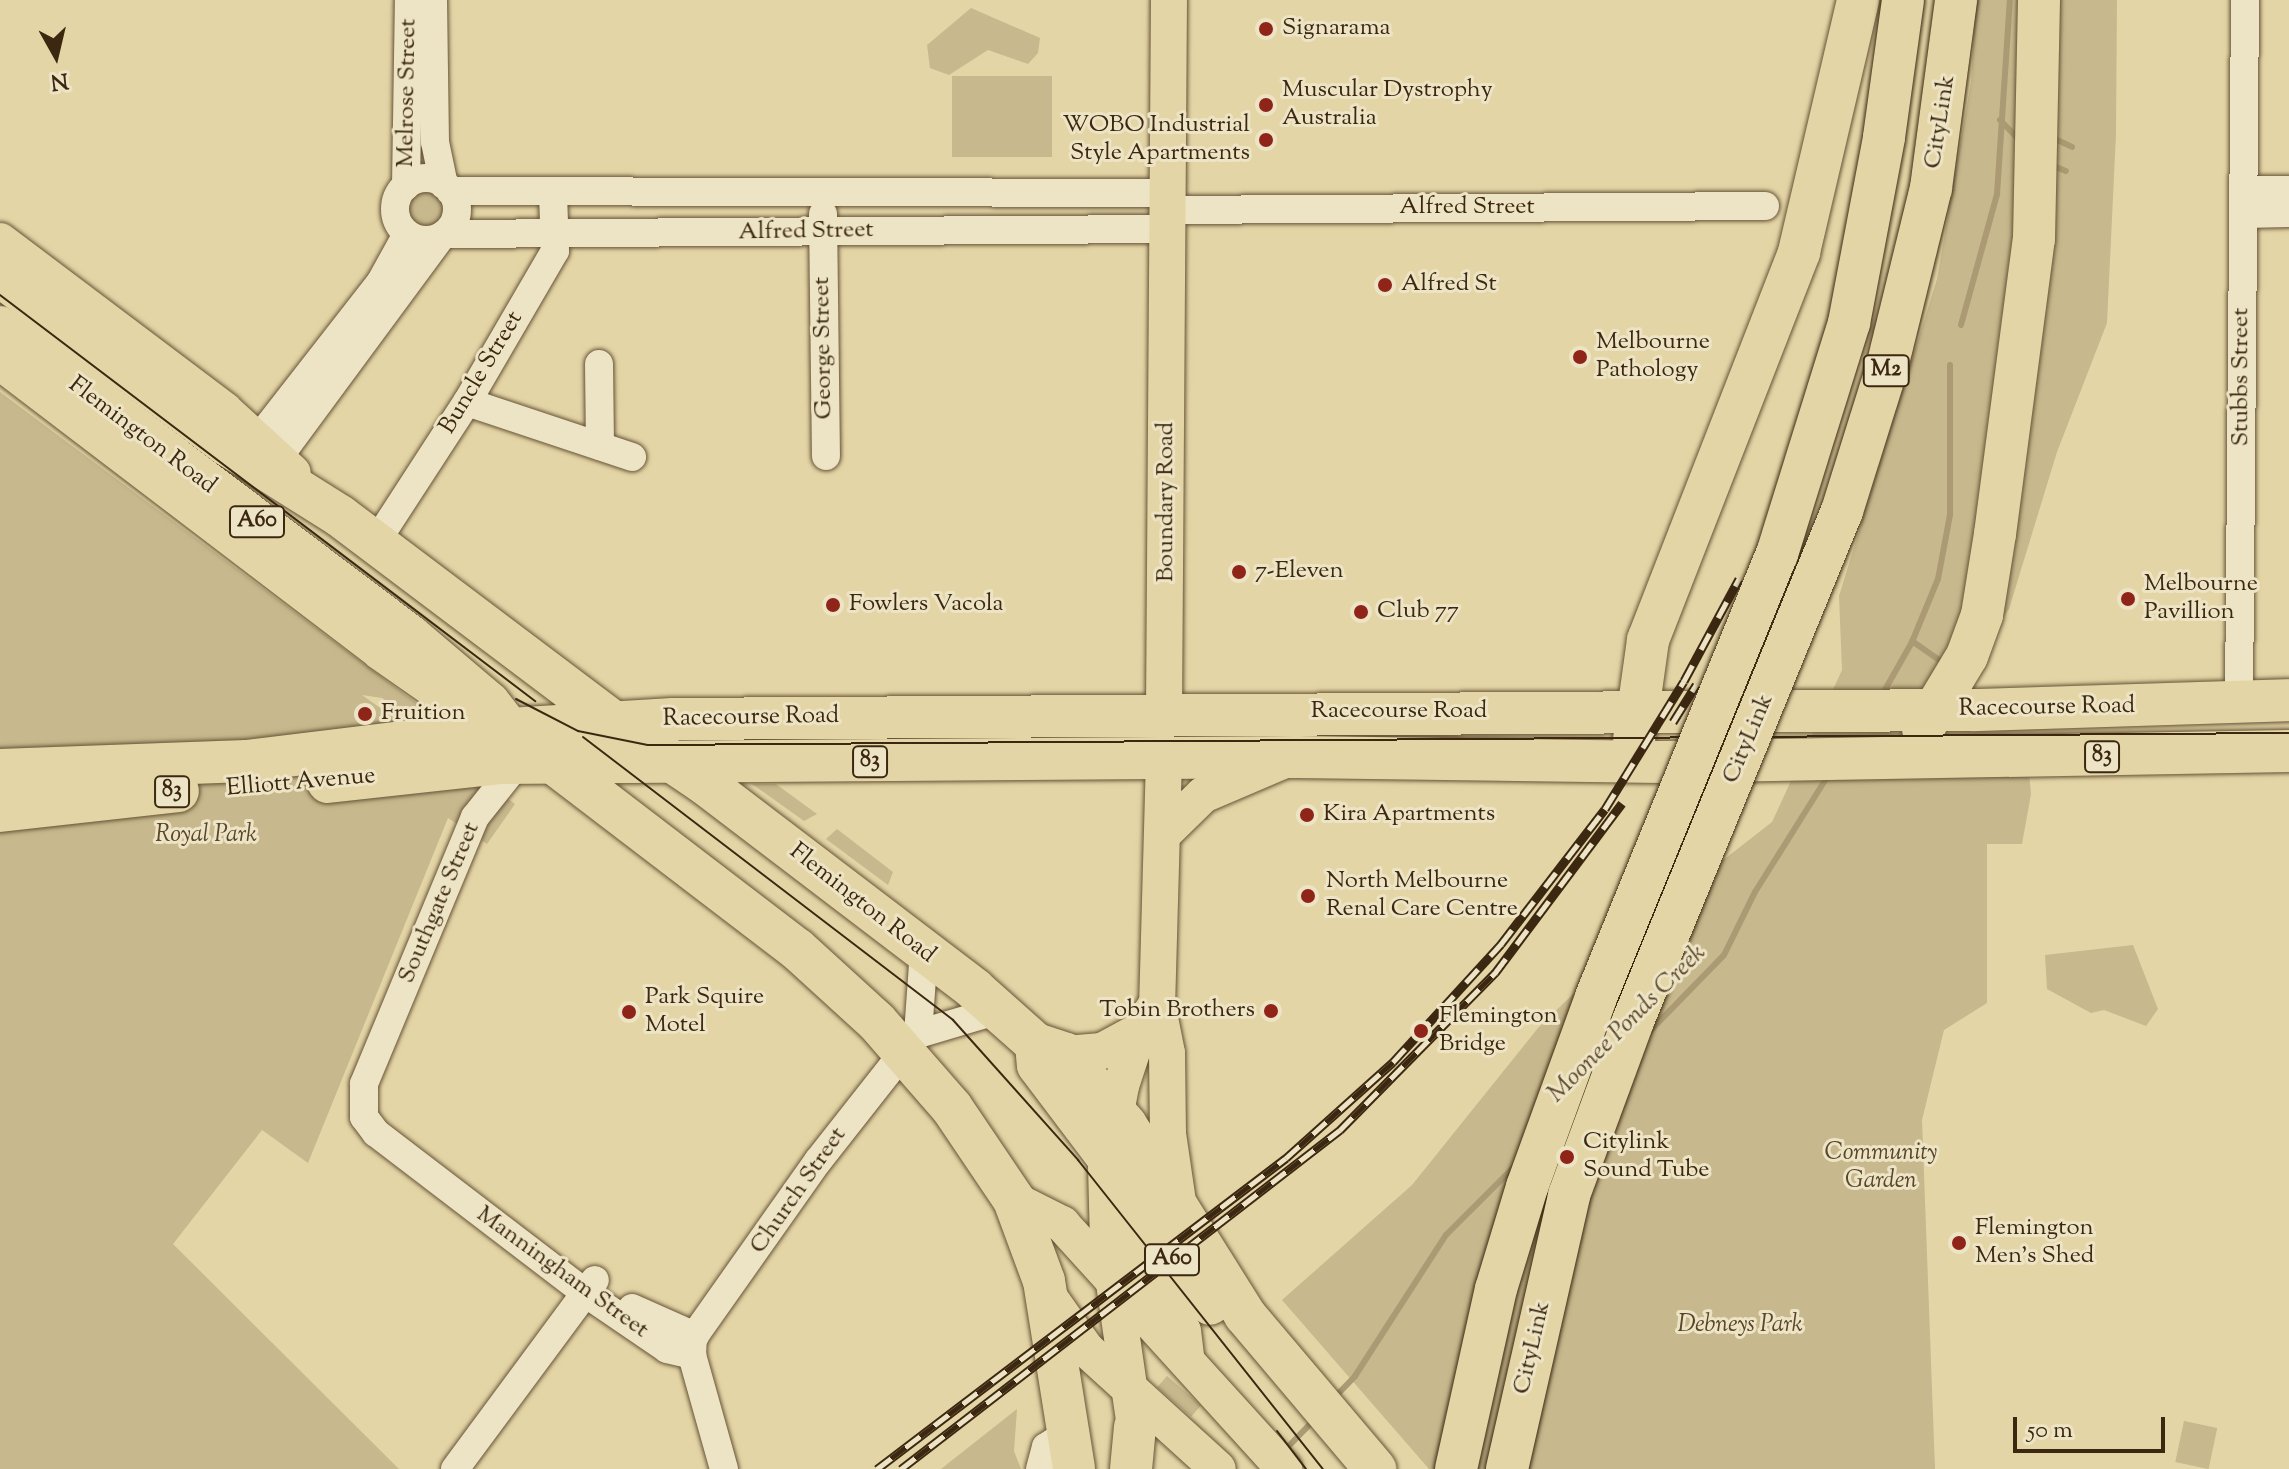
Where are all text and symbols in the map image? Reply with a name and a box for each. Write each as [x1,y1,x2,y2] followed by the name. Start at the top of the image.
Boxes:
[1282,15,1391,43] place label: Signarama
[16,16,96,96] north arrow
[392,18,424,168] street label: Melrose Street
[1257,20,1275,38] marker: Signarama
[48,63,70,97] text: N
[1919,73,1963,171] street label: CityLink
[1282,77,1493,133] place label: Muscular Dystrophy Australia
[1257,96,1275,114] marker: Muscular Dystrophy Australia
[1063,112,1250,168] place label: WOBO Industrial Style Apartments
[1257,131,1275,149] marker: WOBO Industrial Style Apartments
[1399,194,1535,222] street label: Alfred Street
[738,216,874,248] street label: Alfred Street
[1401,271,1497,299] place label: Alfred St
[808,276,840,420] street label: George Street
[1376,276,1394,294] marker: Alfred St
[434,306,530,440] street label: Buncle Street
[2228,308,2256,446] street label: Stubbs Street
[1596,329,1710,385] place label: Melbourne Pathology
[1571,348,1589,366] marker: Melbourne Pathology
[1862,353,1910,389] road number: M2
[62,371,222,501] street label: Flemington Road
[1153,422,1181,582] street label: Boundary Road
[229,504,285,540] road number: A60
[1255,558,1344,586] place label: 7-Eleven
[1230,563,1248,581] marker: 7-Eleven
[2144,571,2258,627] place label: Melbourne Pavillion
[2119,590,2137,608] marker: Melbourne Pavillion
[849,591,1004,619] place label: Fowlers Vacola
[824,596,842,614] marker: Fowlers Vacola
[1377,598,1459,626] place label: Club 77
[1352,603,1370,621] marker: Club 77
[1717,690,1781,788] street label: CityLink
[1959,692,2135,724] street label: Racecourse Road
[1311,698,1487,726] street label: Racecourse Road
[381,700,466,728] place label: Fruition
[663,702,839,734] street label: Racecourse Road
[356,705,374,723] marker: Fruition
[2084,739,2120,775] road number: 83
[852,744,888,780] road number: 83
[225,762,377,804] street label: Elliott Avenue
[154,774,190,810] road number: 83
[1323,801,1495,829] place label: Kira Apartments
[1298,806,1316,824] marker: Kira Apartments
[393,818,487,988] street label: Southgate Street
[155,822,257,850] park label: Royal Park
[783,838,941,970] street label: Flemington Road
[1326,868,1518,924] place label: North Melbourne Renal Care Centre
[1297,885,1319,907] marker: North Melbourne Renal Care Centre
[1541,938,1713,1110] water label: Moonee Ponds Creek
[645,984,764,1040] place label: Park Squire Motel
[1099,997,1255,1025] place label: Tobin Brothers
[1262,1002,1280,1020] marker: Tobin Brothers
[620,1003,638,1021] marker: Park Squire Motel
[1439,1003,1558,1059] place label: Flemington Bridge
[1410,1020,1432,1042] marker: Flemington Bridge
[745,1122,853,1260] street label: Church Street
[1583,1129,1710,1185] place label: Citylink Sound Tube
[1825,1140,1937,1196] park label: Community Garden
[1558,1148,1576,1166] marker: Citylink Sound Tube
[470,1201,654,1345] street label: Manningham Street
[1975,1215,2094,1271] place label: Flemington Men's Shed
[1950,1234,1968,1252] marker: Flemington Men's Shed
[1144,1242,1200,1278] road number: A60
[1508,1299,1558,1397] street label: CityLink
[1677,1312,1803,1340] park label: Debneys Park
[2017,1401,2169,1451] scale bar
[2027,1414,2073,1448] text: 50 m

